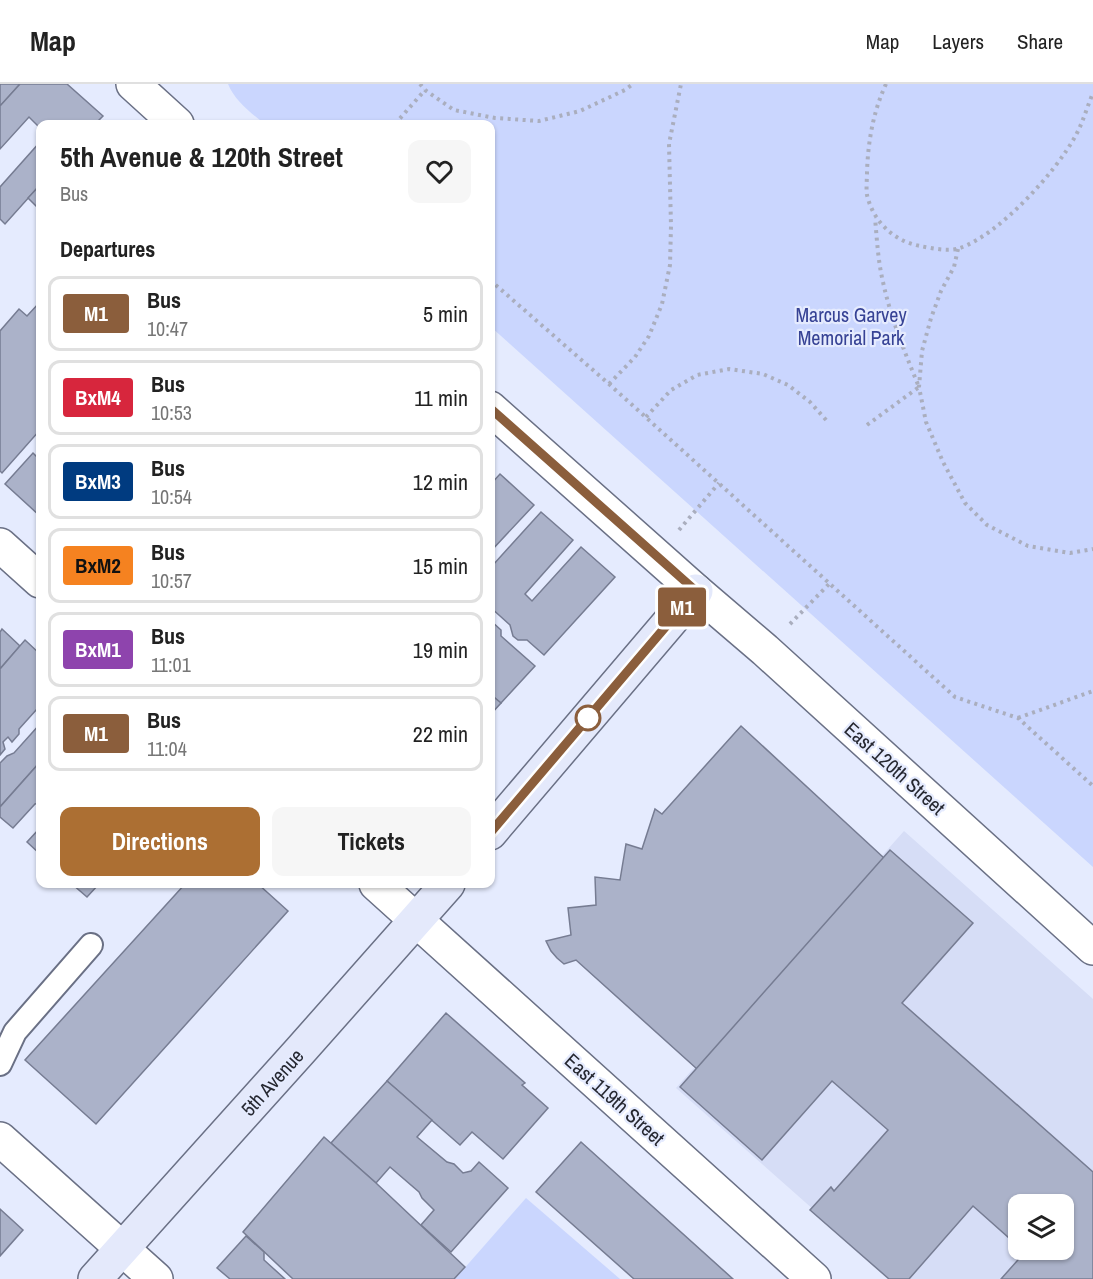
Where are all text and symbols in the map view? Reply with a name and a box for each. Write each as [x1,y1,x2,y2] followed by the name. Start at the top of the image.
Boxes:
[30,22,76,60] text: Map
[866,27,899,56] text: Map
[932,27,984,56] text: Layers
[1017,27,1063,56] text: Share
[60,138,343,176] text: 5th Avenue & 120th Street
[408,140,471,203] button: heart
[60,180,88,207] text: Bus
[60,234,155,264] text: Departures
[147,285,181,315] text: Bus
[84,299,108,328] text: M1
[423,299,468,329] text: 5 min
[795,301,907,351] park label: Marcus Garvey Memorial Park
[147,315,188,342] text: 10:47
[151,369,185,399] text: Bus
[75,383,121,412] text: BxM4
[414,383,468,413] text: 11 min
[151,399,192,426] text: 10:53
[151,453,185,483] text: Bus
[75,467,121,496] text: BxM3
[413,467,468,497] text: 12 min
[151,483,192,510] text: 10:54
[151,537,185,567] text: Bus
[75,551,121,580] text: BxM2
[413,551,468,581] text: 15 min
[151,567,192,594] text: 10:57
[655,588,709,626] line badge: M1
[670,593,694,622] text: M1
[151,621,185,651] text: Bus
[75,635,121,664] text: BxM1
[413,635,468,665] text: 19 min
[151,651,191,678] text: 11:01
[147,705,181,735] text: Bus
[575,705,601,731] unlabelled marker
[839,716,951,821] street label: East 120th Street
[84,719,108,748] text: M1
[413,719,468,749] text: 22 min
[147,735,187,762] text: 11:04
[60,807,260,876] button: Directions
[272,807,471,876] button: Tickets
[235,1043,309,1121] street label: 5th Avenue
[559,1047,671,1151] street label: East 119th Street
[1008,1194,1074,1260] map controls
[1008,1194,1074,1260] button: layers

